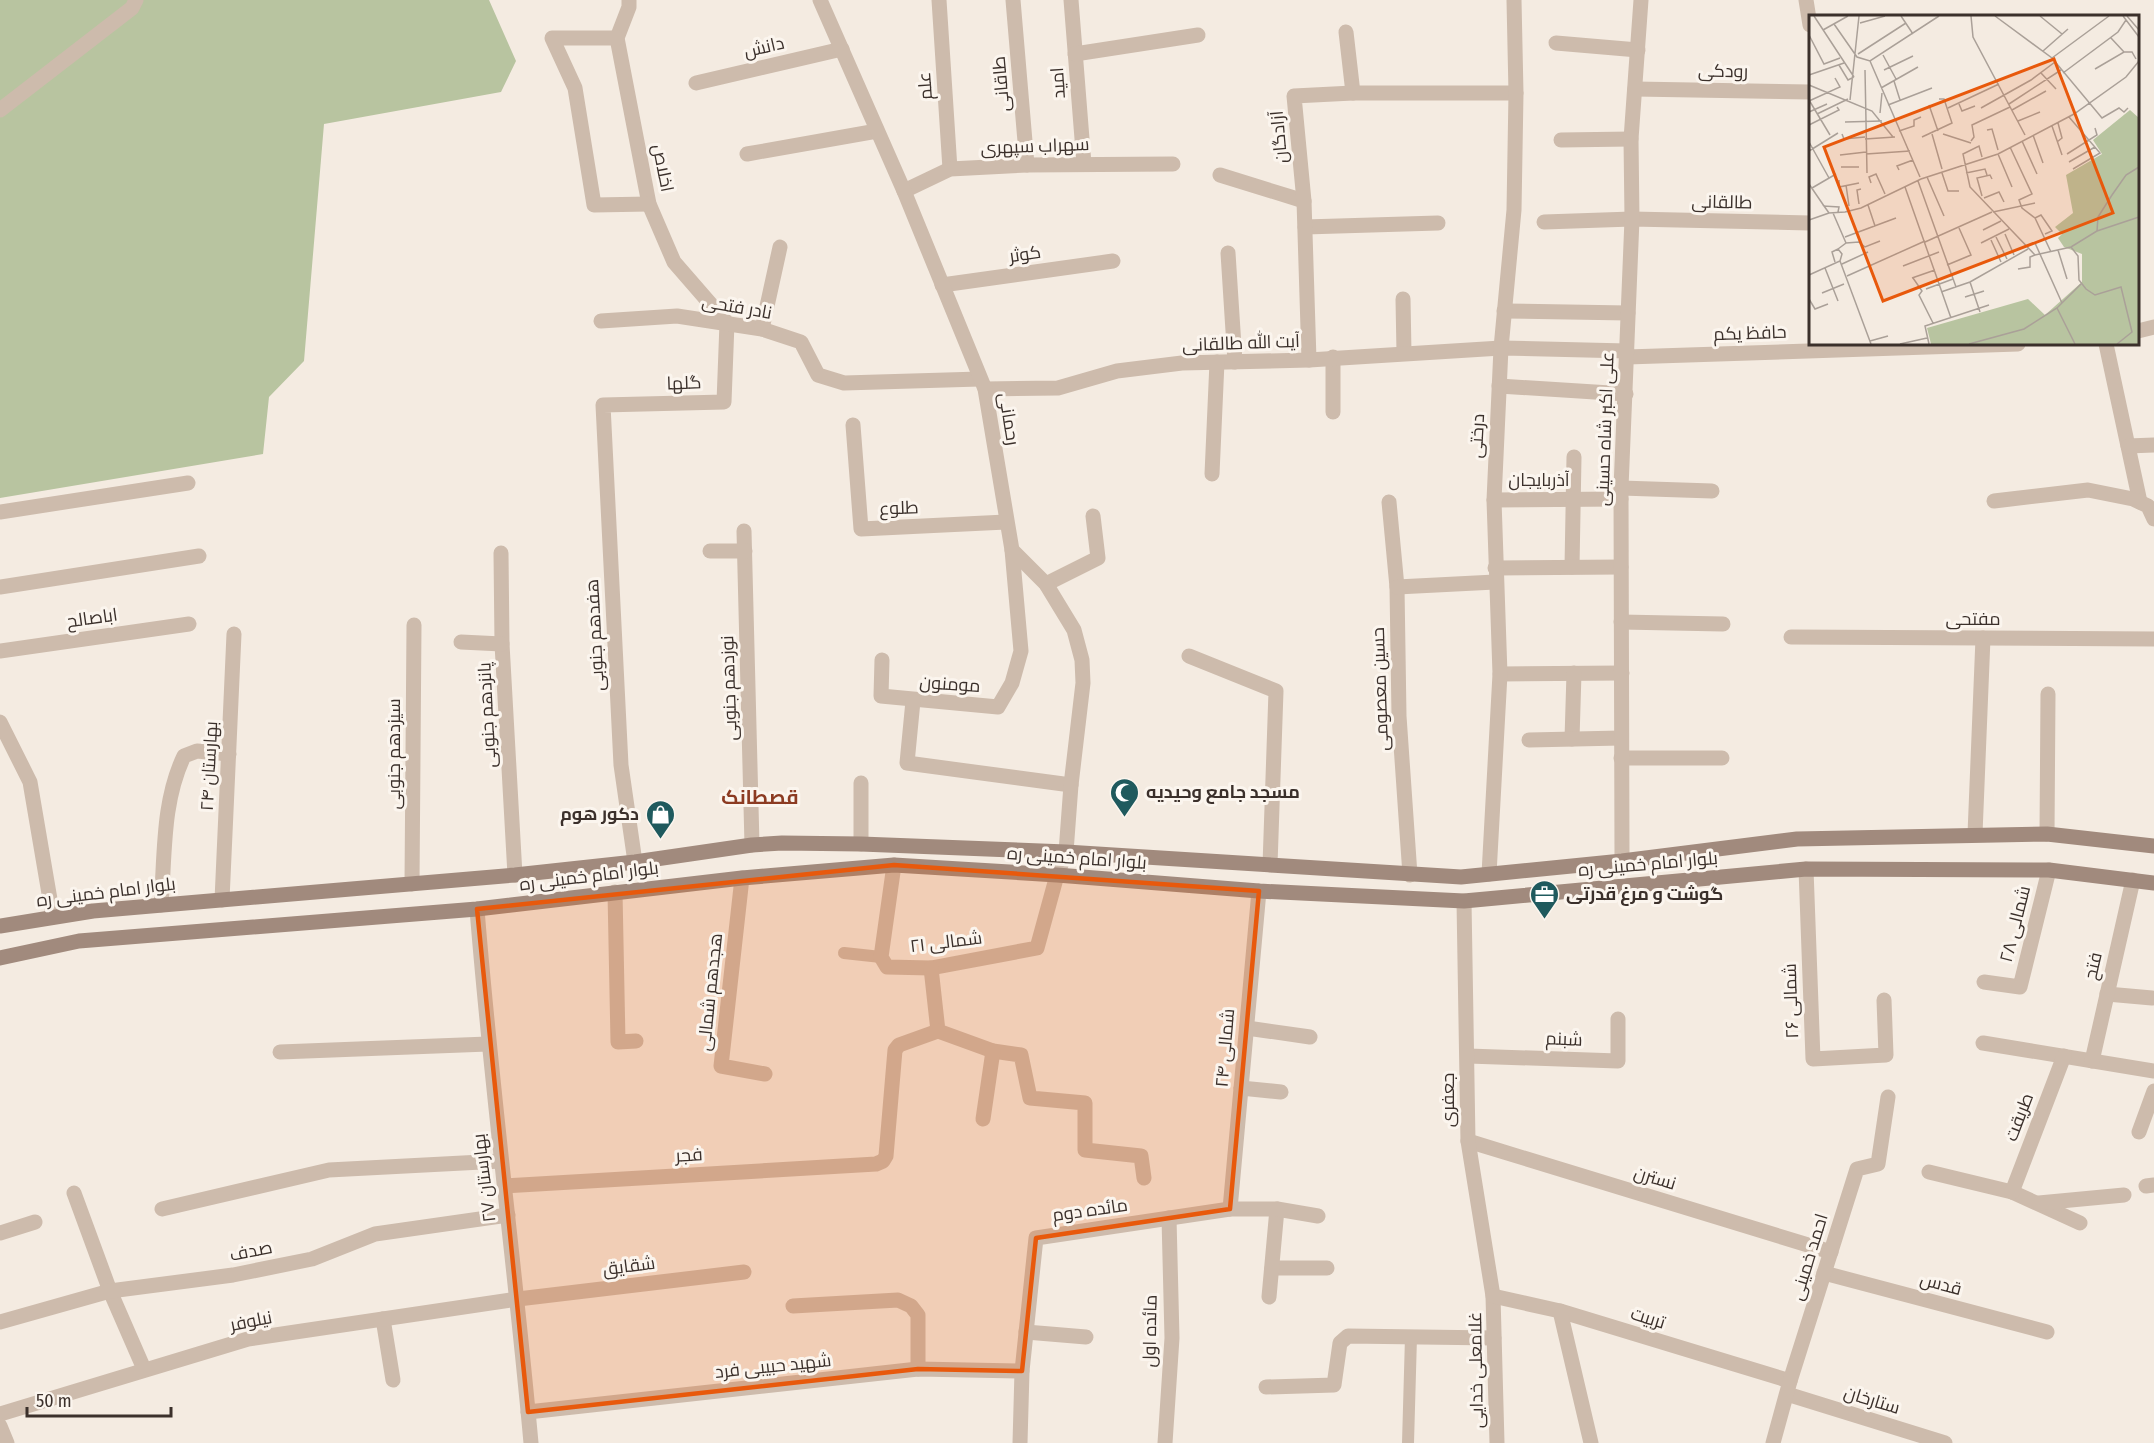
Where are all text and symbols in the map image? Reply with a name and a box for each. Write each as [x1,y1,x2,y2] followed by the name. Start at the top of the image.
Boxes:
[1809,15,2139,345] inset map
[742,32,786,62] street label: دانش
[988,55,1014,113] street label: طاقانی
[1698,60,1748,82] street label: رودکی
[1046,67,1070,99] street label: امید
[913,71,938,101] street label: علم
[1266,110,1292,164] street label: آزادگان
[980,133,1090,159] street label: سهراب سپهری
[648,142,678,194] street label: اخلاص
[1691,190,1753,214] street label: طالقانی
[1007,241,1042,267] street label: کوثر
[700,290,774,324] street label: نادر فتحی
[1713,321,1787,346] street label: حافظ یکم
[1182,329,1300,356] street label: آیت الله طالقانی
[1591,352,1619,506] street label: علی اکبر شاه حسینی
[666,371,702,395] street label: گلها
[994,391,1024,447] street label: رحمانی
[1465,413,1489,459] street label: درختی
[1508,469,1570,491] street label: آذربایجان
[879,496,919,521] street label: طلوع
[581,578,610,692] street label: هفدهم جنوبی
[65,604,119,633] street label: اباصالح
[1945,608,2001,630] street label: مفتحی
[1367,627,1393,751] street label: حسین معصومی
[716,635,743,741] street label: نوزدهم جنوبی
[473,661,502,768] street label: پانزدهم جنوبی
[919,671,981,697] street label: مومنون
[383,698,406,810] street label: سیزدهم جنوبی
[196,721,222,811] street label: بهارستان ۲۴
[1109,776,1141,818] mosque icon: مسجد جامع وحیدیه
[1146,781,1300,804] place label: مسجد جامع وحیدیه
[721,785,799,809] district label: قصطانک
[644,798,676,840] shop icon: دکور هوم
[560,803,639,826] place label: دکور هوم
[1006,842,1148,875] street label: بلوار امام خمینی ره
[1577,847,1719,882] street label: بلوار امام خمینی ره
[518,857,660,896] street label: بلوار امام خمینی ره
[35,873,177,912] street label: بلوار امام خمینی ره
[1529,878,1561,920] office icon: گوشت و مرغ قدرتی
[1566,883,1723,906] place label: گوشت و مرغ قدرتی
[1995,883,2035,965] street label: ۲۸ شمالی
[909,927,983,957] street label: ۲۱ شمالی
[693,932,728,1052] street label: هجدهم شمالی
[2079,950,2108,982] street label: فتح
[1779,963,1803,1039] street label: ۲۶ شمالی
[1211,1008,1239,1088] street label: ۲۴ شمالی
[1545,1027,1583,1052] street label: شبنم
[1437,1073,1459,1127] street label: جعفری
[2000,1090,2038,1144] street label: طریقت
[468,1132,500,1224] street label: بهارستان ۲۷
[674,1143,703,1167] street label: فجر
[1631,1161,1679,1195] street label: نسترن
[1051,1194,1129,1227] street label: مائده دوم
[1785,1211,1833,1303] street label: احمد خمینی
[228,1236,274,1266] street label: صدف
[602,1252,657,1281] street label: شقایق
[1918,1268,1964,1300] street label: قدس
[1138,1294,1162,1368] street label: مائده اول
[1628,1302,1668,1334] street label: تربیت
[227,1306,274,1336] street label: نیلوفر
[1464,1312,1488,1428] street label: غلامعلی خدایی
[714,1349,832,1383] street label: شهید حبیبی فرد
[27,1380,171,1418] scale bar
[1841,1381,1903,1419] street label: ستارخان
[36,1390,72,1412] text: 50 m

